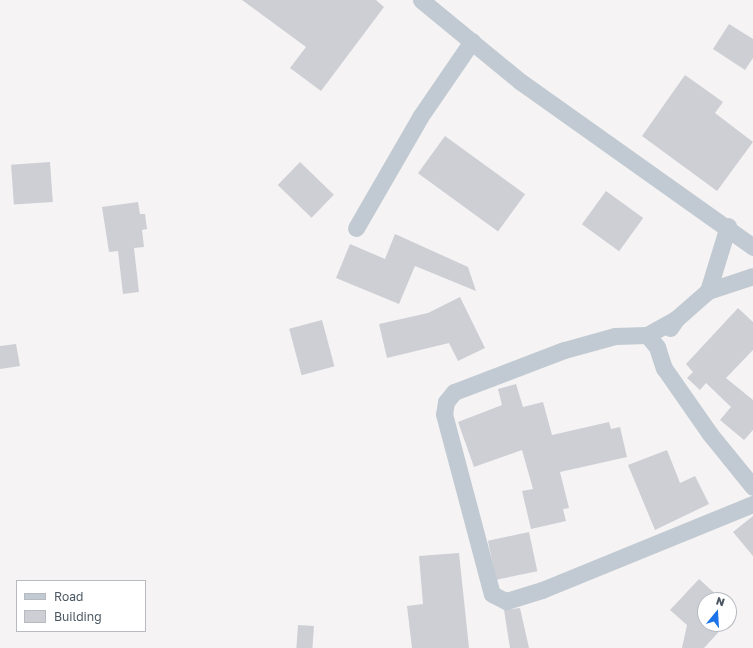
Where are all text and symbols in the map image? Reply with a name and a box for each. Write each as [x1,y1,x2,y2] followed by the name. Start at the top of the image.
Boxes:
[16,580,146,632] legend
[54,589,83,604] text: Road
[697,592,737,632] north arrow
[715,594,727,609] text: N
[54,609,102,624] text: Building

